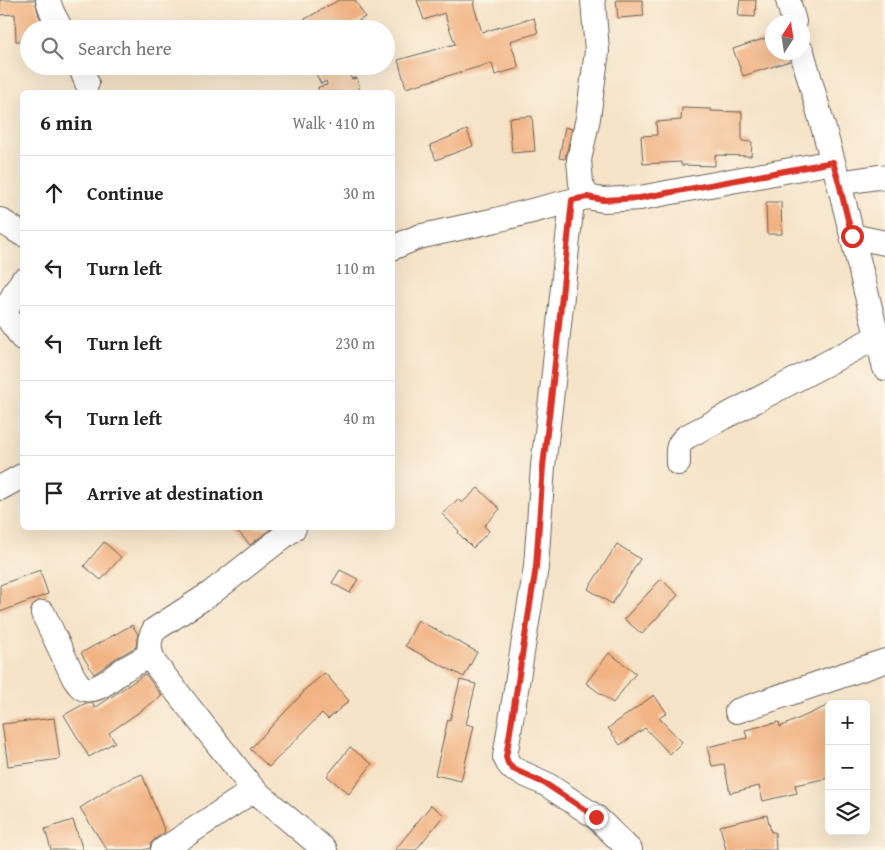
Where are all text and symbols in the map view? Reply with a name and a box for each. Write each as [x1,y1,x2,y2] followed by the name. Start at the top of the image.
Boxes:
[765,15,810,60] north arrow
[20,20,395,75] search box
[38,34,66,62] icon: search
[78,34,172,62] text: Search here
[40,107,92,138] text: 6 min
[292,111,375,135] text: Walk · 410 m
[40,179,68,207] icon: ahead
[87,179,164,207] text: Continue
[343,181,375,205] text: 30 m
[841,225,864,248] route start
[40,254,68,282] icon: left
[87,254,162,282] text: Turn left
[335,256,375,280] text: 110 m
[40,329,68,357] icon: left
[87,329,162,357] text: Turn left
[335,331,375,355] text: 230 m
[40,404,68,432] icon: left
[87,404,162,432] text: Turn left
[343,406,375,430] text: 40 m
[40,479,68,507] icon: arrive
[87,479,263,507] text: Arrive at destination
[825,700,870,835] map controls
[825,700,870,745] button: +
[825,745,870,790] button: −
[825,790,870,835] button: layers
[585,806,608,829] route end

